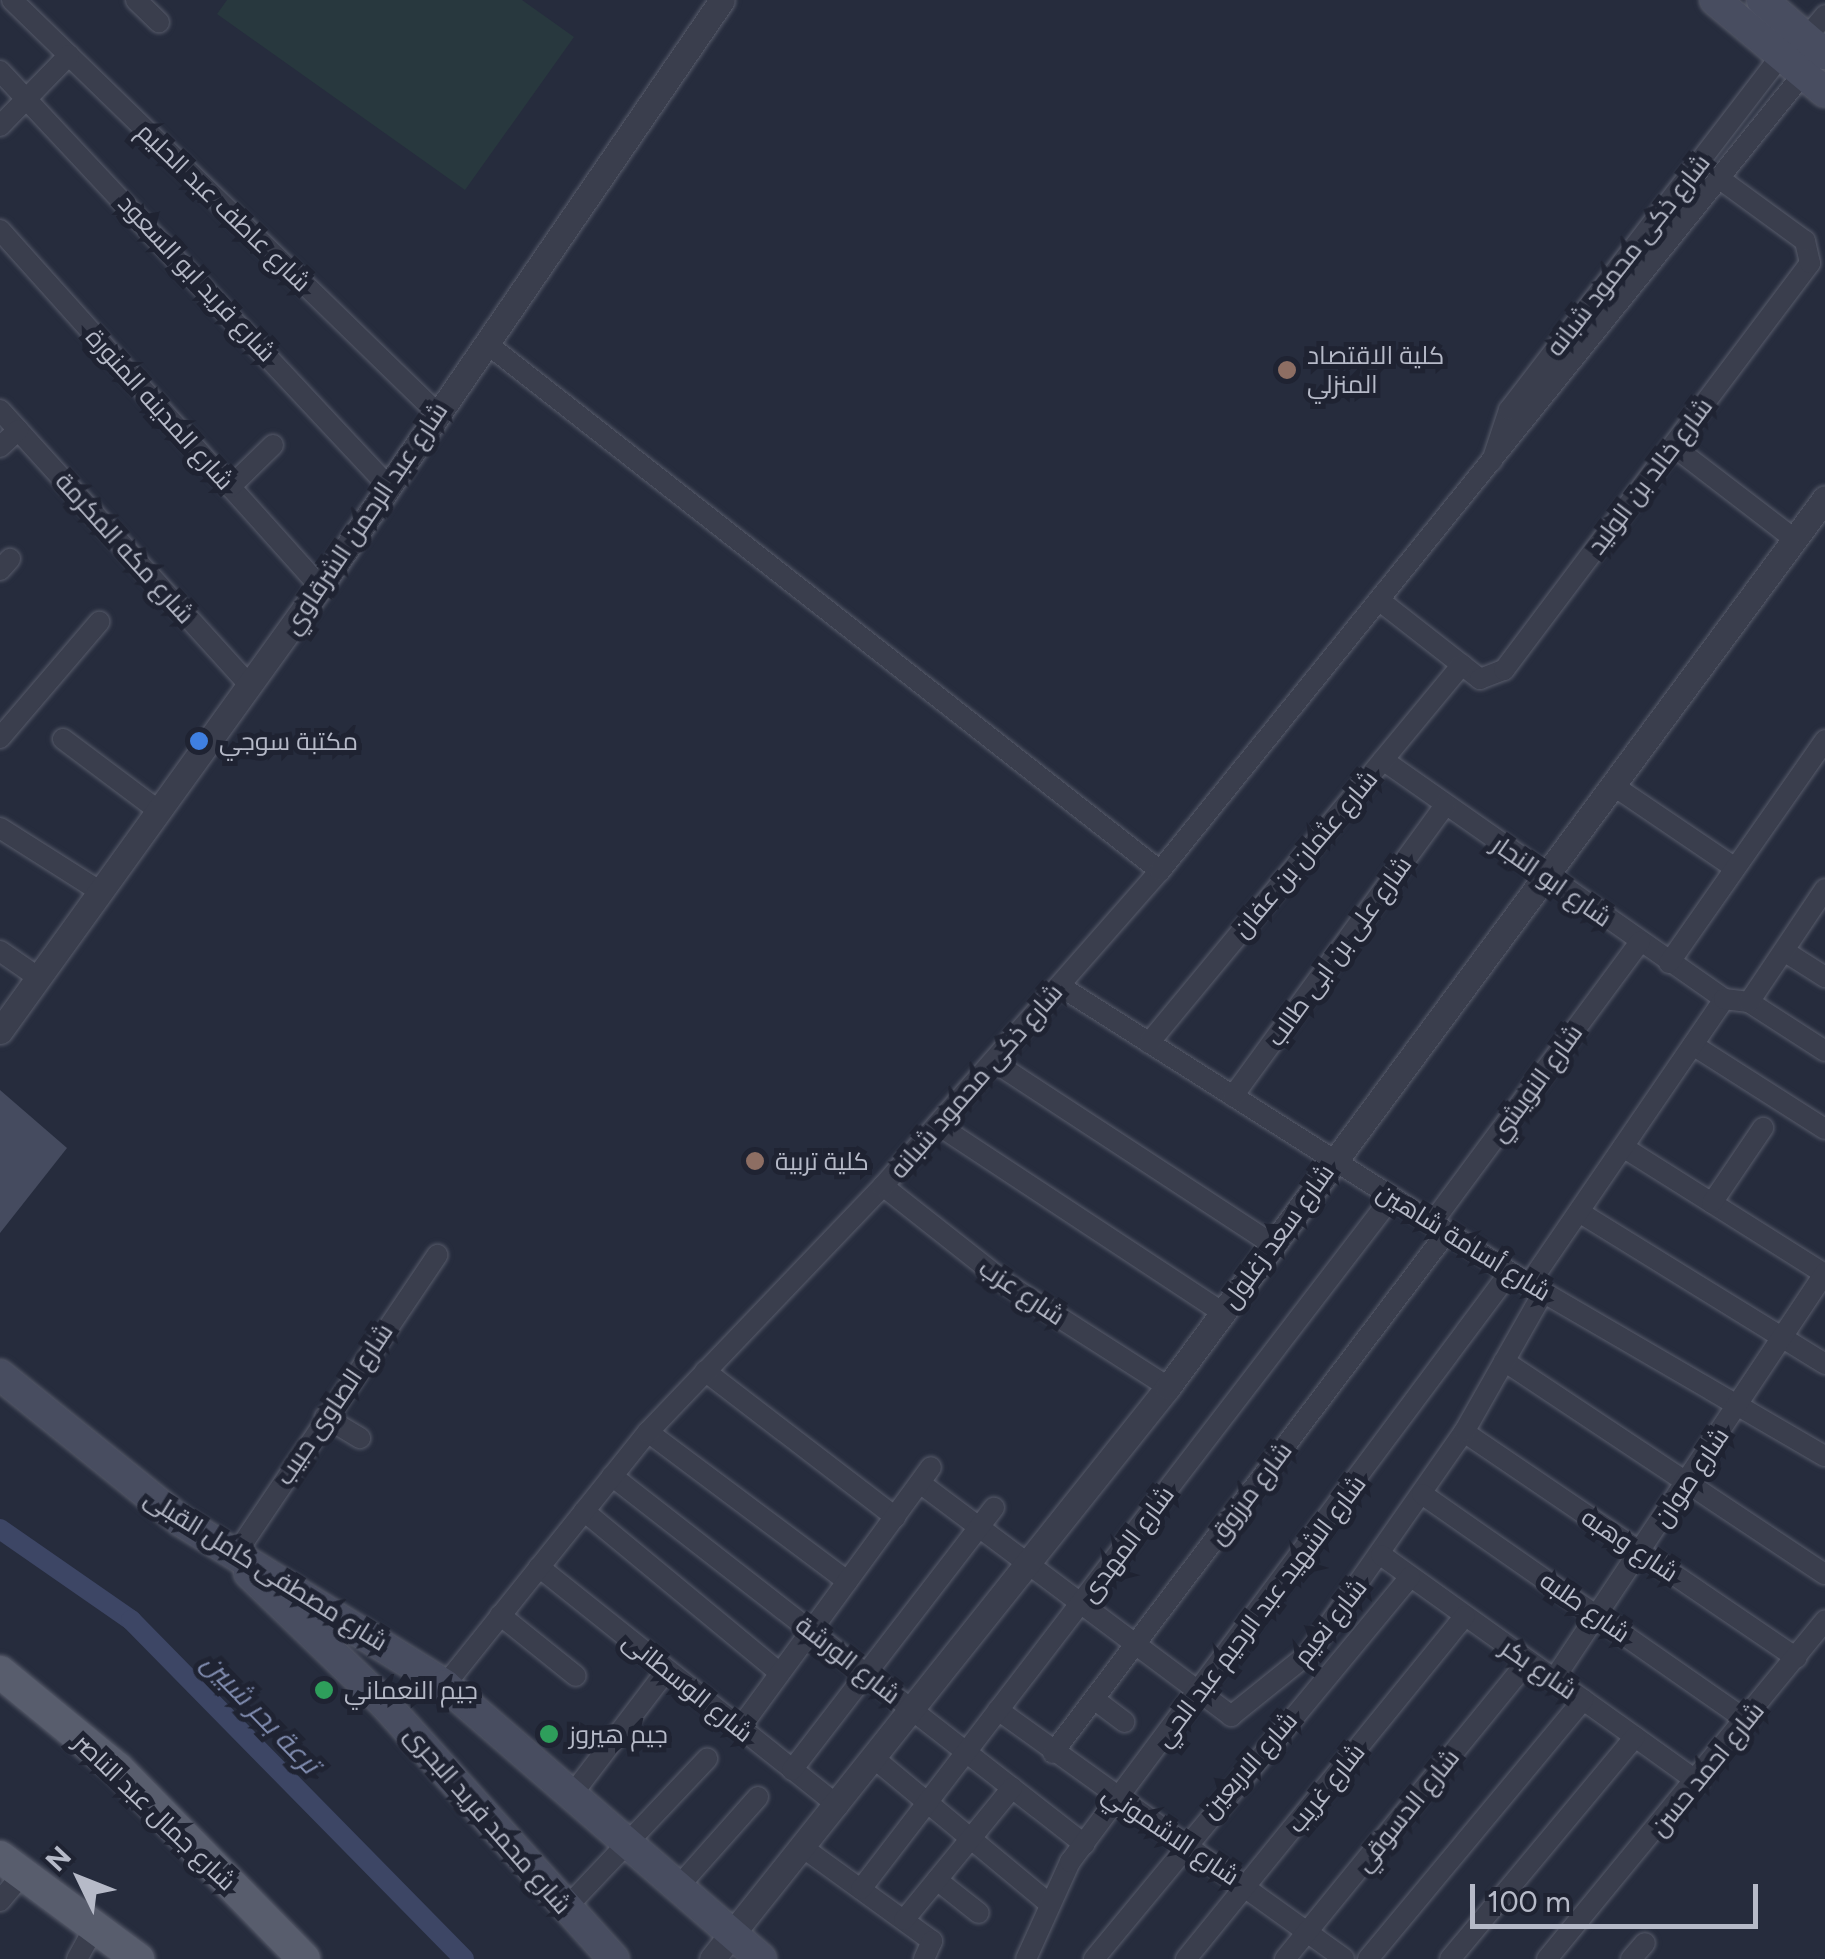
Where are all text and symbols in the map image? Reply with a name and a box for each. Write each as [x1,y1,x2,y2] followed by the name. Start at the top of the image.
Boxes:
[131,116,317,298] street label: شارع عاطف عبد الحليم
[1540,148,1716,362] street label: شارع ذكى محمود شبانه
[112,188,282,368] street label: شارع فريد ابو السعود
[80,322,240,496] street label: شارع المدينه المنورة
[1307,341,1444,400] place label: كلية الاقتصاد المنزلي
[1276,359,1298,381] marker: كلية الاقتصاد المنزلي
[1581,392,1719,560] street label: شارع خالد بن الوليد
[276,397,454,639] street label: شارع عبد الرحمن الشرقاوي
[49,466,201,630] street label: شارع مكه المكرمة
[219,726,358,756] place label: مكتبة سوجي
[188,730,210,752] marker: مكتبة سوجي
[1226,764,1384,944] street label: شارع عثمان بن عفان
[1487,829,1617,933] street label: شارع ابو النجار
[1260,850,1418,1052] street label: شارع على بن ابى طالب
[883,978,1069,1184] street label: شارع ذكى محمود شبانه
[1483,1018,1589,1148] street label: شارع النويشي
[775,1146,869,1176] place label: كلية تربية
[744,1150,766,1172] marker: كلية تربية
[1216,1158,1340,1314] street label: شارع سعد زغلول
[1372,1177,1556,1307] street label: شارع أسامة شاهين
[974,1253,1070,1331] street label: شارع عزب
[269,1318,399,1490] street label: شارع الصاوى حبيب
[1647,1422,1735,1532] street label: شارع صوان
[1202,1436,1298,1550] street label: شارع مرزوق
[1148,1469,1372,1753] street label: شارع الشهيد عبد الرحيم عبد الحي
[1074,1480,1180,1608] street label: شارع المهدى
[139,1483,393,1657] street label: شارع مصطفى كامل القبلى
[1576,1502,1684,1588] street label: شارع وهبه
[1534,1565,1636,1649] street label: شارع طلبه
[1287,1573,1373,1671] street label: شارع نعيم
[790,1610,906,1710] street label: شارع الورشة
[617,1626,759,1748] street label: شارع الوسطانى
[1495,1632,1583,1706] street label: شارع بكر
[195,1646,327,1780] water label: ترعة بحر شبين
[344,1675,478,1705] place label: جيم النعماني
[313,1679,335,1701] marker: جيم النعماني
[1644,1696,1770,1842] street label: شارع احمد حسن
[1195,1706,1303,1824] street label: شارع الاربعين
[569,1719,668,1749] place label: جيم هيروز
[398,1720,578,1920] street label: شارع محمد فريد البحرى
[538,1723,560,1745] marker: جيم هيروز
[68,1727,242,1897] street label: شارع جمال عبد الناصر
[1281,1737,1371,1839] street label: شارع غريب
[1348,1743,1466,1877] street label: شارع الدسوقي
[1097,1778,1245,1892] street label: شارع الاشموني
[30,1829,130,1929] north arrow
[38,1839,78,1878] text: N
[1475,1864,1762,1926] scale bar
[1487,1883,1571,1920] text: 100 m

